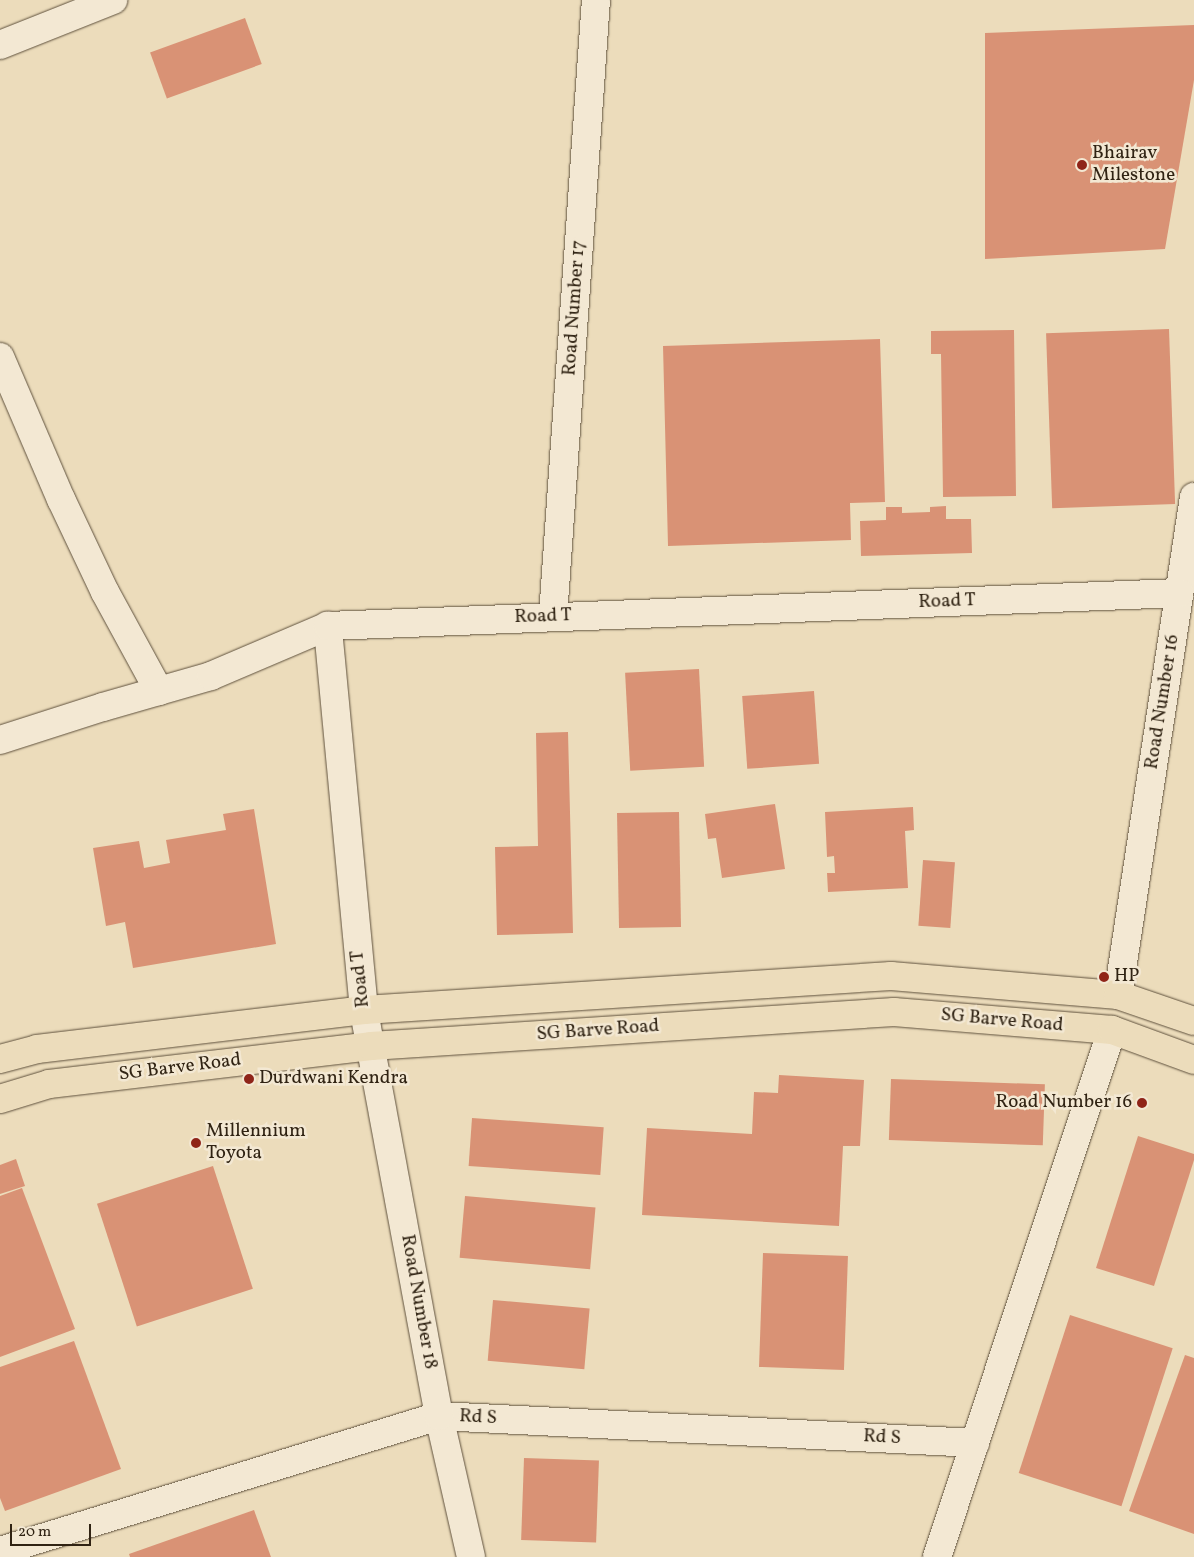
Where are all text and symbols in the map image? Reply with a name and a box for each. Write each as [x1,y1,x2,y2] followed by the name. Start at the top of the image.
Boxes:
[1092,143,1175,187] place label: Bhairav Milestone
[1076,159,1088,171] marker: Bhairav Milestone
[559,239,591,377] street label: Road Number 17
[918,590,976,614] street label: Road T
[514,605,572,629] street label: Road T
[1141,633,1185,771] street label: Road Number 16
[347,949,375,1009] street label: Road T
[1114,966,1139,988] place label: HP
[1098,971,1110,983] marker: HP
[940,1004,1064,1038] street label: SG Barve Road
[536,1015,660,1047] street label: SG Barve Road
[118,1049,242,1087] street label: SG Barve Road
[259,1068,408,1090] place label: Durdwani Kendra
[243,1073,255,1085] marker: Durdwani Kendra
[996,1092,1132,1114] place label: Road Number 16
[1136,1097,1148,1109] marker: Road Number 16
[206,1121,306,1165] place label: Millennium Toyota
[190,1137,202,1149] marker: Millennium Toyota
[395,1233,441,1371] street label: Road Number 18
[459,1406,497,1430] street label: Rd S
[863,1426,901,1450] street label: Rd S
[12,1514,94,1546] scale bar
[18,1522,51,1543] text: 20 m

